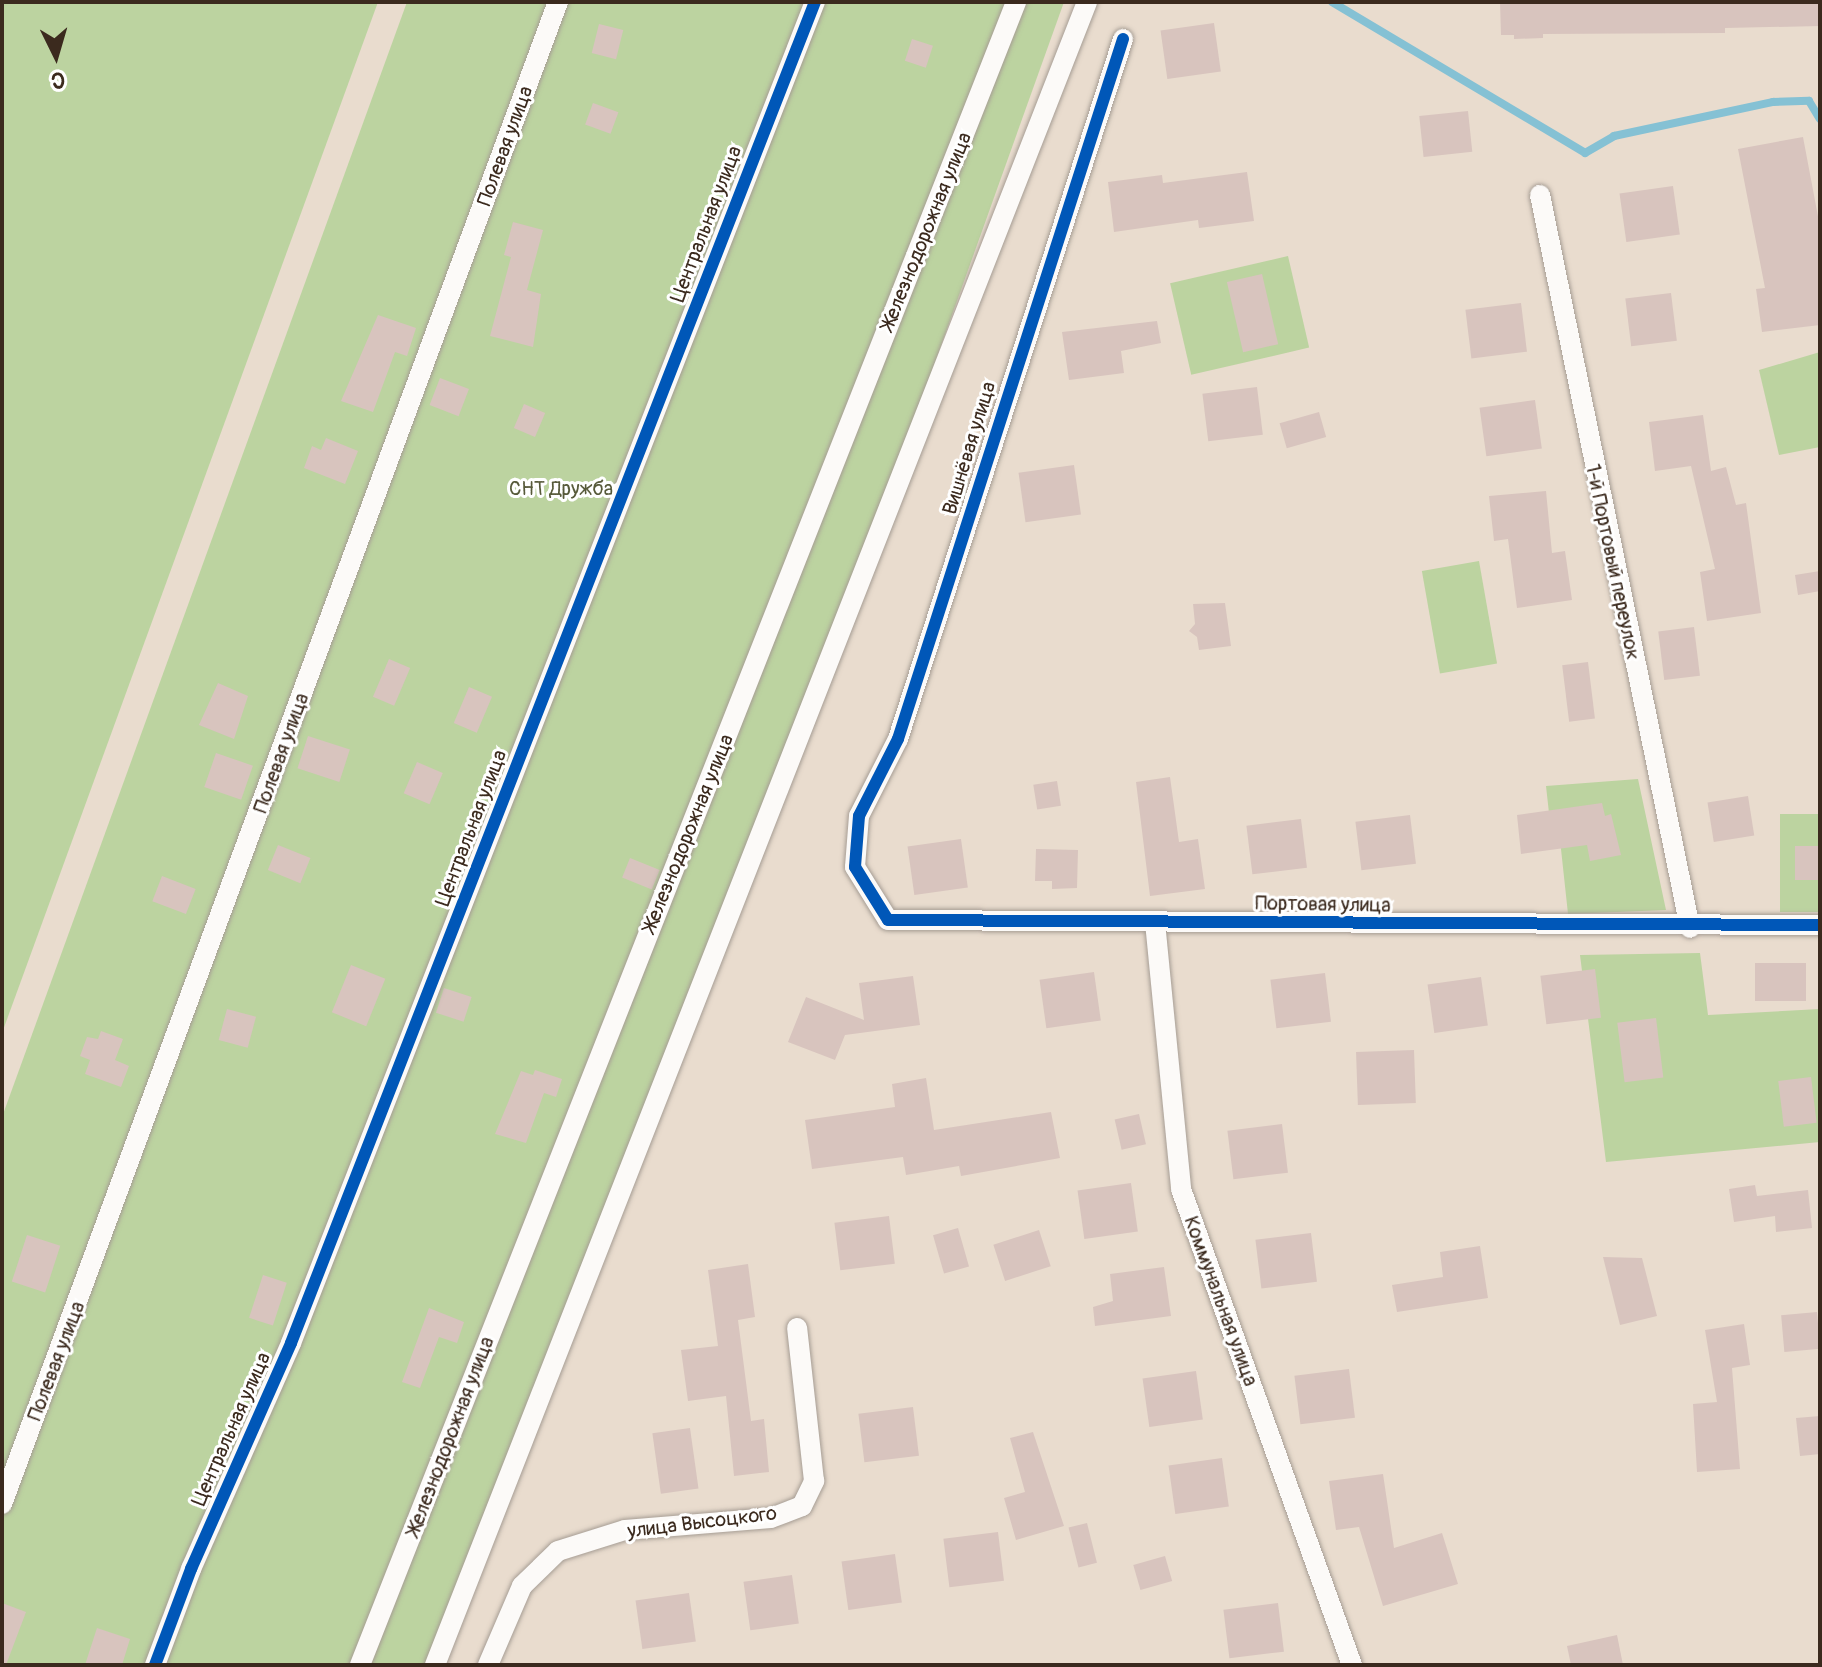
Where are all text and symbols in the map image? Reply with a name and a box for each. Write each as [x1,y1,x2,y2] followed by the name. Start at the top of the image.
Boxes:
[16,16,96,96] north arrow
[50,65,66,94] text: С
[472,83,538,209] street label: Полевая улица
[875,129,977,333] street label: Железнодорожная улица
[665,143,747,305] street label: Центральная улица
[937,379,1001,517] street label: Вишнёвая улица
[1581,462,1645,662] street label: 1-й Портовый переулок
[509,476,613,500] park label: СНТ Дружба
[248,690,314,816] street label: Полевая улица
[637,731,739,935] street label: Железнодорожная улица
[430,747,512,909] street label: Центральная улица
[1255,891,1391,917] street label: Портовая улица
[1179,1213,1263,1389] street label: Коммунальная улица
[22,1298,90,1424] street label: Полевая улица
[401,1333,499,1539] street label: Железнодорожная улица
[186,1349,276,1509] street label: Центральная улица
[626,1501,778,1543] street label: улица Высоцкого

